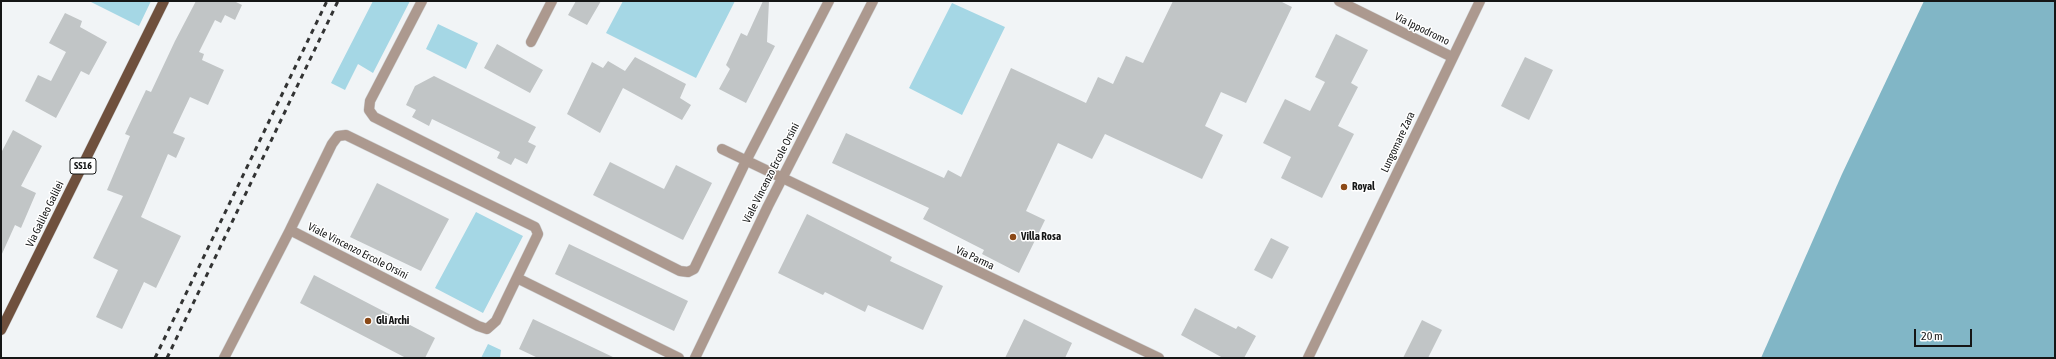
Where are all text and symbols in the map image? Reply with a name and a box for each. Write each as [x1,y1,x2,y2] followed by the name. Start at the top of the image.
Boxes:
[1392,10,1452,48] street label: Via Ippodromo
[1378,109,1418,175] street label: Lungomare Zara
[740,121,802,225] street label: Viale Vincenzo Ercole Orsini
[70,158,96,174] road number: SS16
[23,179,67,249] street label: Via Galileo Galilei
[1352,180,1375,194] place label: Royal
[1339,182,1349,192] marker: Royal
[306,220,410,282] street label: Viale Vincenzo Ercole Orsini
[1021,230,1061,244] place label: Villa Rosa
[1008,232,1018,242] marker: Villa Rosa
[954,243,996,273] street label: Via Parma
[376,314,409,328] place label: Gli Archi
[363,316,373,326] marker: Gli Archi
[1916,321,1974,347] scale bar
[1921,329,1943,343] text: 20 m

